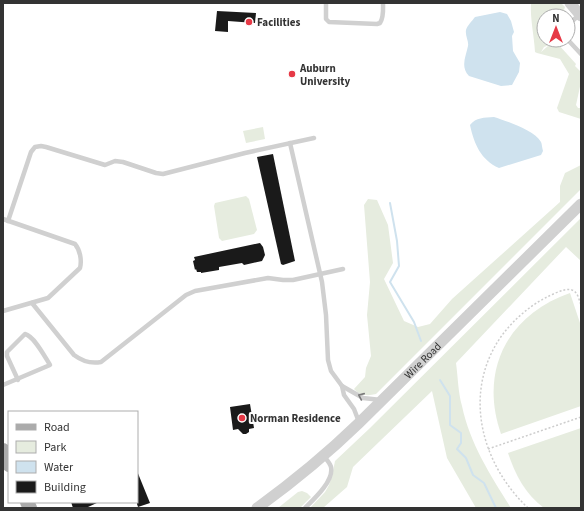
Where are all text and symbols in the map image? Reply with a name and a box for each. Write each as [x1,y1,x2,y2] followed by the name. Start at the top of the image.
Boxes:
[536,8,576,48] north arrow
[552,11,560,26] text: N
[257,15,300,30] place label: Facilities
[244,17,254,27] marker: Facilities
[299,61,350,89] place label: Auburn University
[287,69,297,79] marker: Auburn University
[401,339,445,382] street label: Wire Road
[358,393,366,401] one-way arrow
[8,411,138,503] legend
[250,411,341,426] place label: Norman Residence
[237,413,247,423] marker: Norman Residence
[44,419,70,436] text: Road
[44,439,66,456] text: Park
[44,459,74,476] text: Water
[44,479,86,496] text: Building

